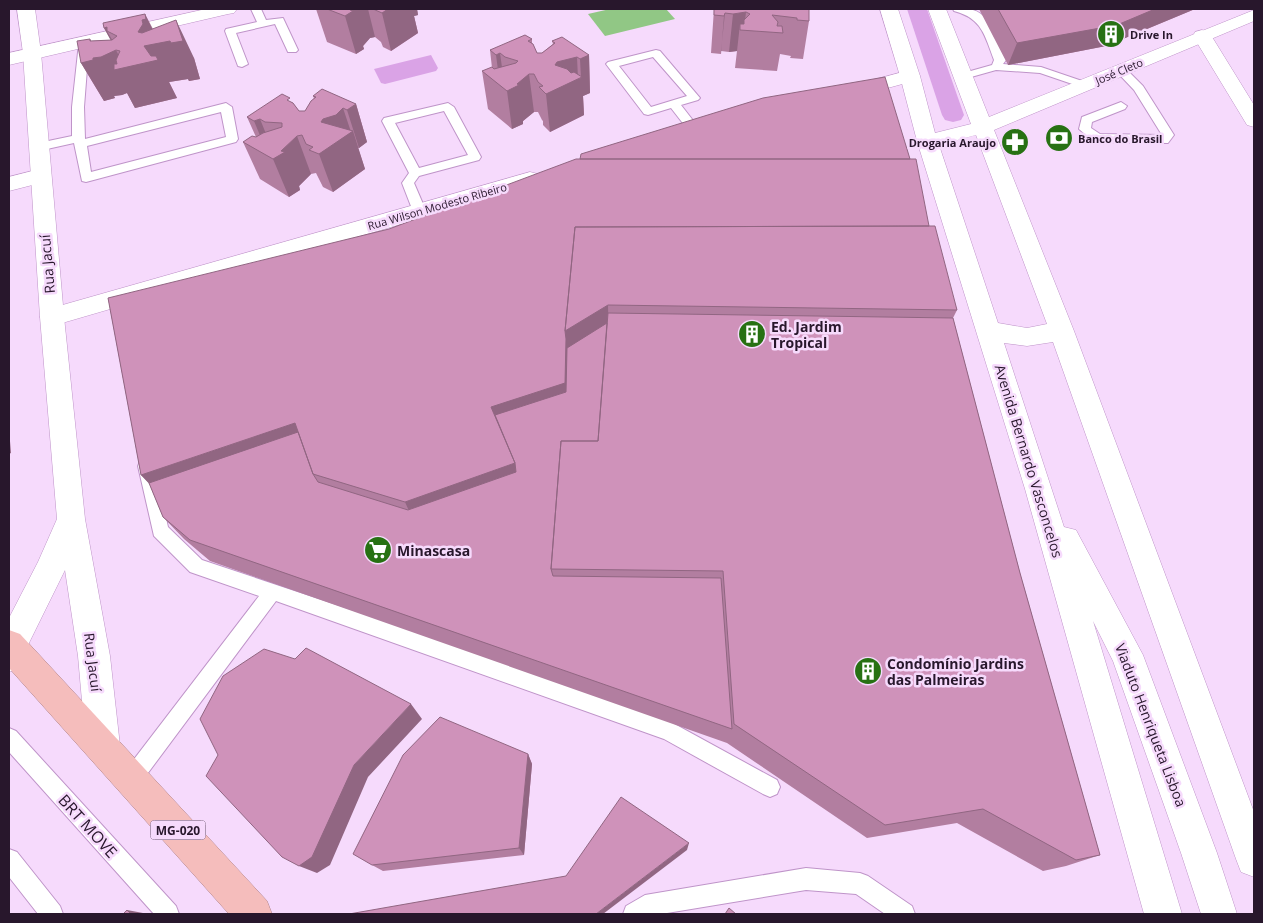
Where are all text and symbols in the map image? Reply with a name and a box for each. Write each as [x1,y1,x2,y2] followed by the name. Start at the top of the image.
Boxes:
[1096,19,1126,49] building icon: Drive In
[1130,27,1173,42] place label: Drive In
[1092,54,1145,88] street label: José Cleto
[1044,123,1074,153] bank icon: Banco do Brasil
[1000,127,1030,157] pharmacy icon: Drogaria Araujo
[1078,131,1162,146] place label: Banco do Brasil
[909,135,996,150] place label: Drogaria Araujo
[366,179,509,233] street label: Rua Wilson Modesto Ribeiro
[35,233,59,294] street label: Rua Jacuí
[771,317,842,352] place label: Ed. Jardim Tropical
[737,319,767,349] building icon: Ed. Jardim Tropical
[991,362,1068,560] street label: Avenida Bernardo Vasconcelos
[363,535,393,565] supermarket icon: Minascasa
[397,541,470,560] place label: Minascasa
[80,632,106,693] street label: Rua Jacuí
[1111,641,1191,809] street label: Viaduto Henriqueta Lisboa
[887,654,1024,689] place label: Condomínio Jardins das Palmeiras
[853,656,883,686] building icon: Condomínio Jardins das Palmeiras
[54,789,122,863] street label: BRT MOVE
[150,820,206,840] road number: MG-020

